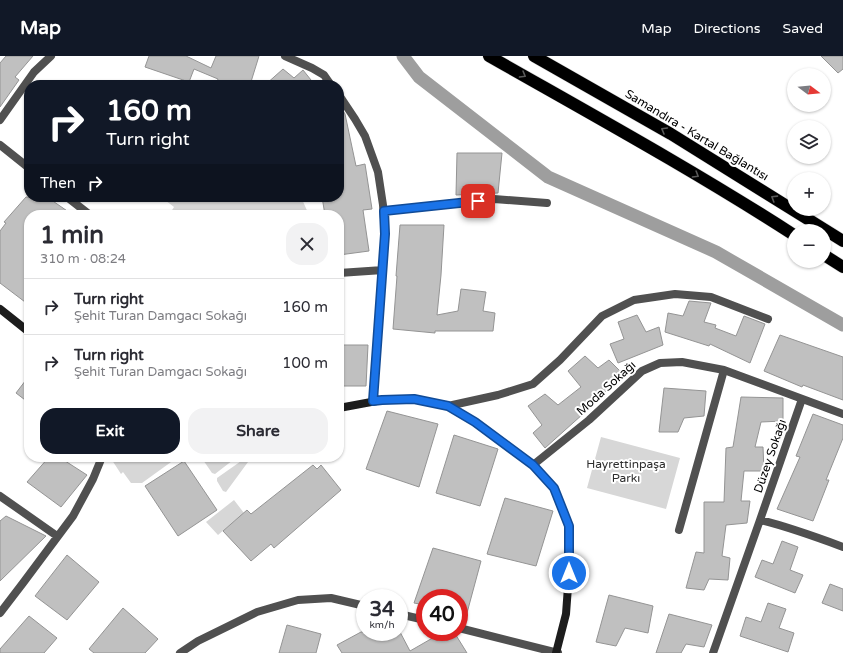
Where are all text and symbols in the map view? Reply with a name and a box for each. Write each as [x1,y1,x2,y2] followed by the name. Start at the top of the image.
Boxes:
[20,17,61,39] text: Map
[641,20,672,37] text: Map
[694,20,761,37] text: Directions
[783,20,823,37] text: Saved
[787,68,831,112] north arrow
[787,68,831,268] map controls
[519,71,526,78] one-way arrow
[623,87,771,183] street label: Samandıra - Kartal Bağlantısı
[106,94,192,128] text: 160 m
[40,96,92,148] icon: right
[787,120,831,164] button: layers
[661,127,668,134] one-way arrow
[106,128,190,150] text: Turn right
[692,171,699,178] one-way arrow
[84,172,106,194] icon: right
[787,172,831,216] button: +
[40,174,76,192] text: Then
[461,184,495,218] pin
[467,190,489,212] icon: arrive
[771,196,778,203] one-way arrow
[40,221,104,250] text: 1 min
[286,223,328,265] button: close
[787,224,831,268] button: −
[40,251,126,267] text: 310 m · 08:24
[74,290,144,308] text: Turn right
[40,296,62,318] icon: right
[282,298,328,316] text: 160 m
[74,308,247,324] text: Şehit Turan Damgacı Sokağı
[74,346,144,364] text: Turn right
[40,352,62,374] icon: right
[282,354,328,372] text: 100 m
[574,358,638,418] street label: Moda Sokağı
[74,364,247,380] text: Şehit Turan Damgacı Sokağı
[40,408,180,454] button: Exit
[188,408,328,454] button: Share
[751,417,789,495] street label: Düzey Sokağı
[586,457,666,485] park label: Hayrettinpaşa Parkı
[548,552,590,594] position arrow
[416,589,468,641] speed limit sign: 40
[369,598,395,622] text: 34
[369,619,395,631] text: km/h

